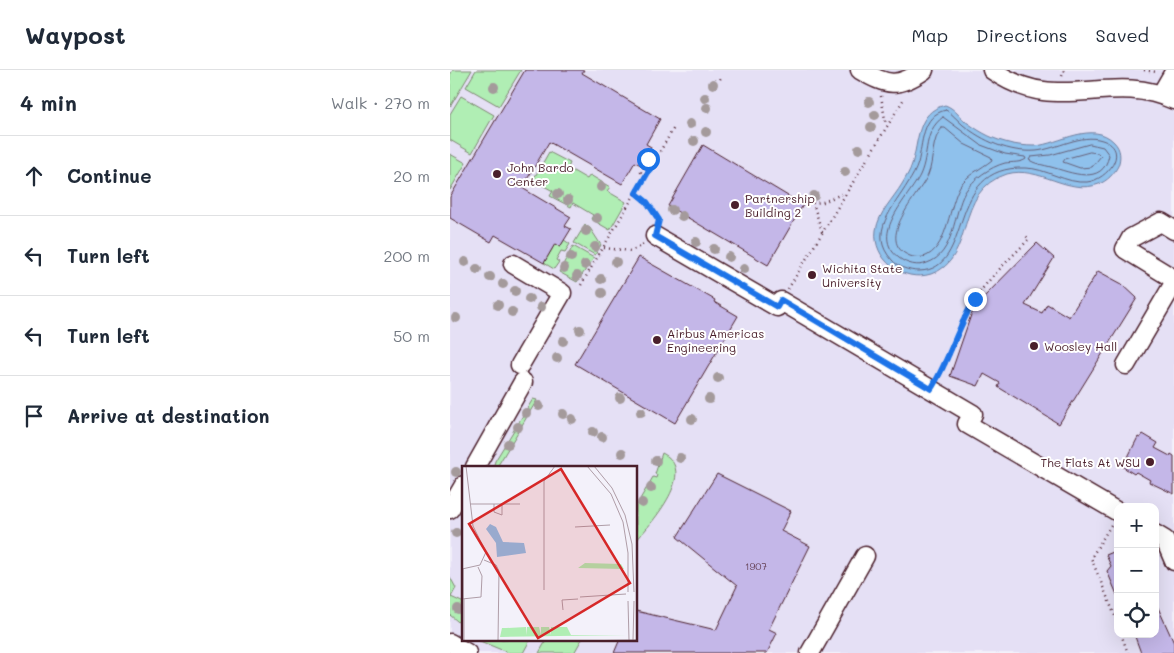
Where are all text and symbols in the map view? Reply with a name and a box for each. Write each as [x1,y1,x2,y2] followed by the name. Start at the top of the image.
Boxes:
[25,19,126,50] text: Waypost
[911,23,948,47] text: Map
[976,23,1068,47] text: Directions
[1096,23,1149,47] text: Saved
[20,89,77,116] text: 4 min
[331,92,430,113] text: Walk · 270 m
[637,148,660,171] route start
[507,159,574,189] place label: John Bardo Center
[20,162,48,190] icon: ahead
[67,163,152,188] text: Continue
[393,165,430,186] text: 20 m
[491,168,503,180] marker: John Bardo Center
[745,190,815,220] place label: Partnership Building 2
[729,199,741,211] marker: Partnership Building 2
[20,242,48,270] icon: left
[67,243,150,268] text: Turn left
[383,245,430,266] text: 200 m
[822,260,903,290] place label: Wichita State University
[806,269,818,281] marker: Wichita State University
[964,288,987,311] route end
[20,322,48,350] icon: left
[67,323,150,348] text: Turn left
[393,325,430,346] text: 50 m
[667,325,764,355] place label: Airbus Americas Engineering
[651,334,663,346] marker: Airbus Americas Engineering
[1044,338,1117,354] place label: Woosley Hall
[1028,340,1040,352] marker: Woosley Hall
[20,402,48,430] icon: arrive
[67,403,270,428] text: Arrive at destination
[1040,454,1140,470] place label: The Flats At WSU
[1144,456,1156,468] marker: The Flats At WSU
[462,466,638,640] inset map
[1114,503,1159,638] map controls
[1114,503,1159,548] button: +
[1114,548,1159,593] button: −
[745,559,767,573] house number: 1907
[1114,593,1159,638] button: locate

